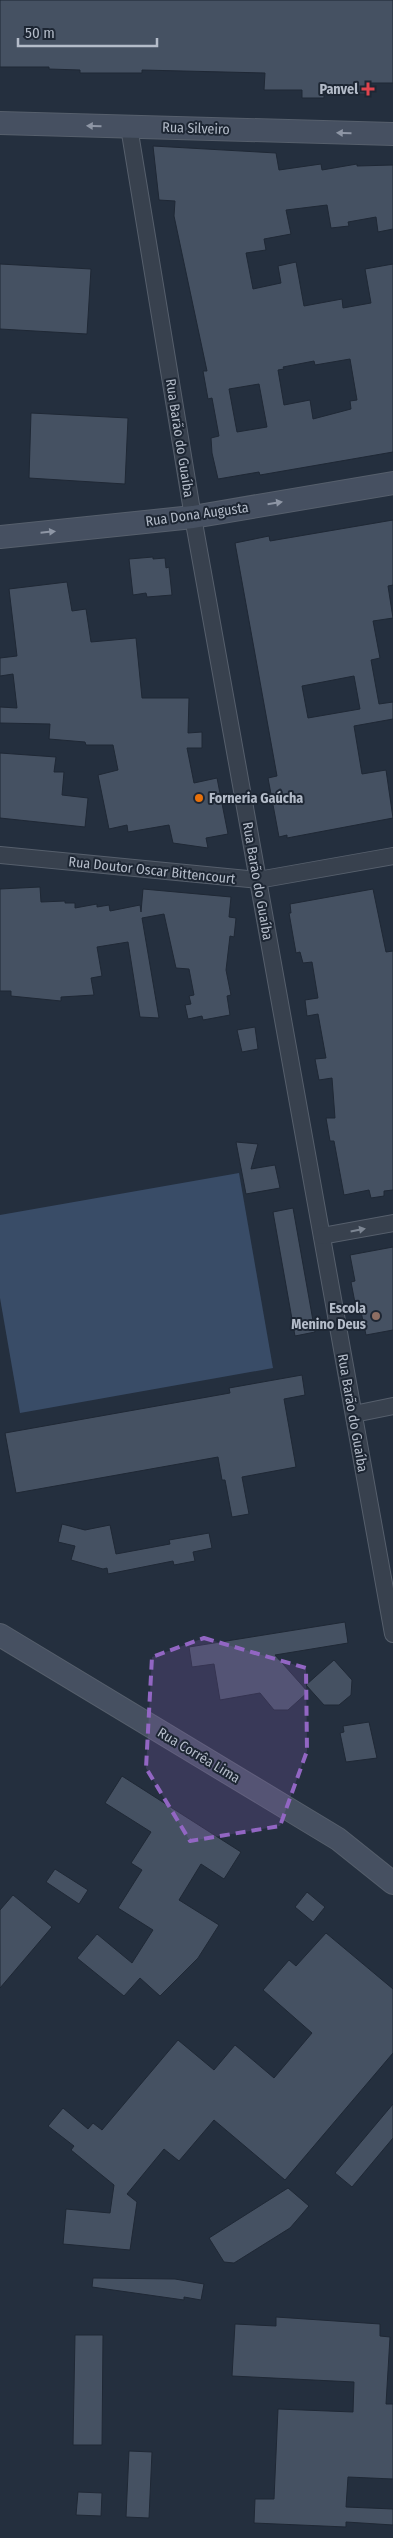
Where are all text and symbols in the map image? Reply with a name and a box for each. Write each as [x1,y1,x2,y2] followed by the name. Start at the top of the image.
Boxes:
[18,15,156,47] scale bar
[25,24,55,42] text: 50 m
[319,81,358,98] place label: Panvel
[362,83,374,95] marker: Panvel
[162,119,230,138] street label: Rua Silveiro
[86,121,102,129] one-way arrow
[336,128,352,136] one-way arrow
[162,378,197,499] street label: Rua Barão do Guaíba
[268,498,284,506] one-way arrow
[144,499,250,530] street label: Rua Dona Augusta
[41,528,57,536] one-way arrow
[209,790,303,807] place label: Forneria Gaúcha
[193,792,205,804] marker: Forneria Gaúcha
[239,821,276,942] street label: Rua Barão do Guaíba
[68,853,237,888] street label: Rua Doutor Oscar Bittencourt
[350,1225,366,1233] one-way arrow
[291,1300,366,1333] place label: Escola Menino Deus
[370,1310,382,1322] marker: Escola Menino Deus
[334,1353,371,1474] street label: Rua Barão do Guaíba
[155,1724,243,1787] street label: Rua Corrêa Lima

